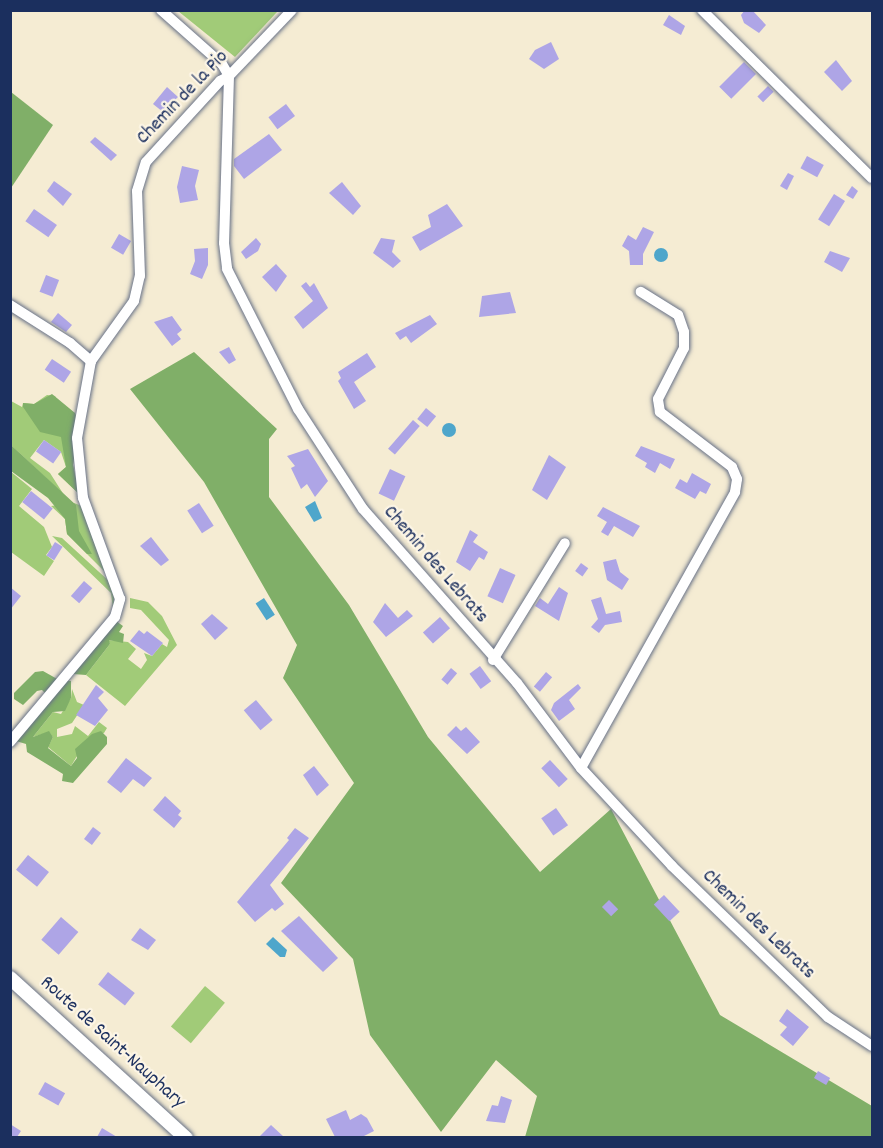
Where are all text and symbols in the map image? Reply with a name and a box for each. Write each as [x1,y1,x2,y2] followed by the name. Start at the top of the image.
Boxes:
[132,46,234,150] street label: Chemin de la Pio
[377,501,493,629] street label: Chemin des Lebrats
[696,865,820,985] street label: Chemin des Lebrats
[34,971,190,1115] street label: Route de Saint-Nauphary

